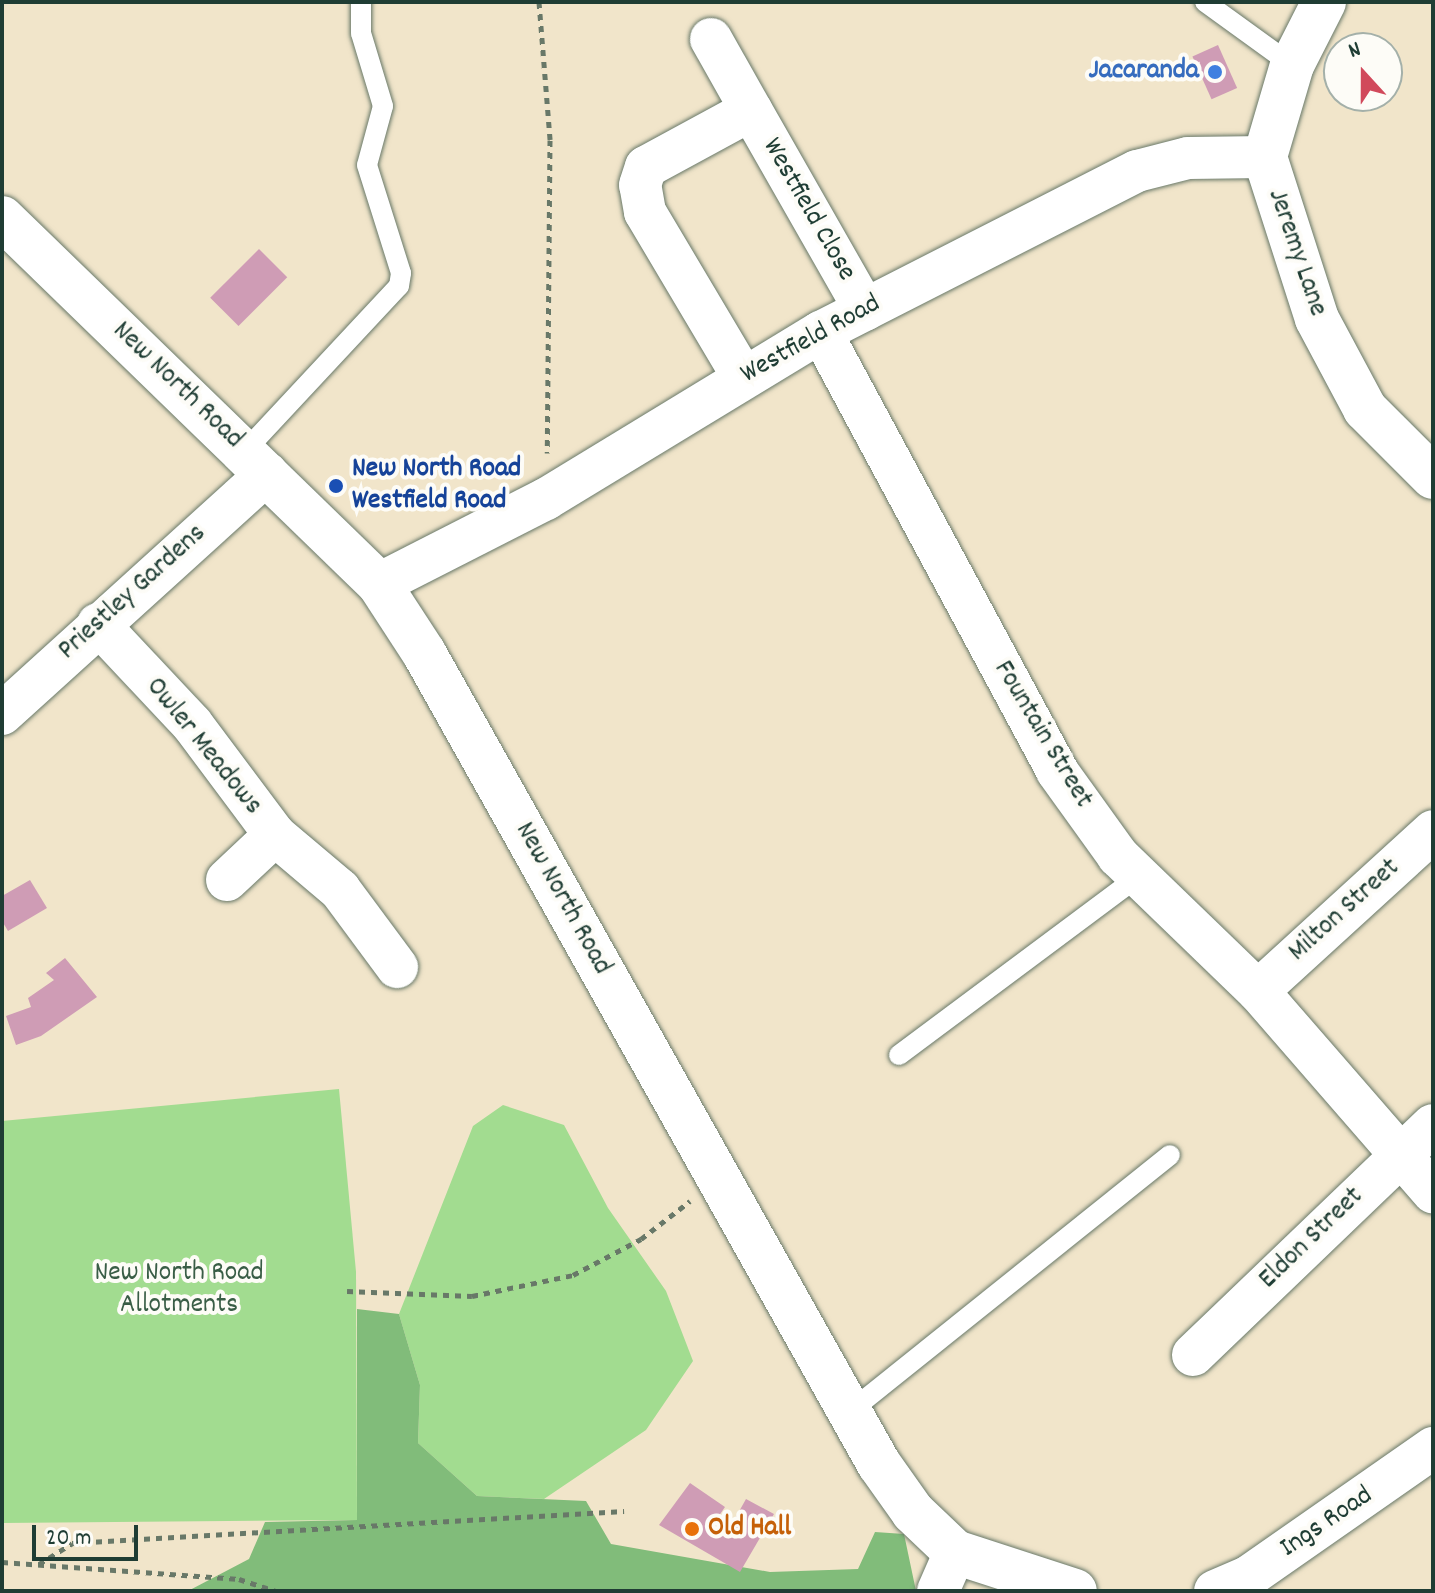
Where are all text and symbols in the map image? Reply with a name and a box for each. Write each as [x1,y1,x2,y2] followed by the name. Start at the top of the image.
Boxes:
[1323,32,1403,112] north arrow
[1344,35,1366,67] text: N
[1089,55,1199,89] place label: Jacaranda
[1206,63,1224,81] marker: Jacaranda
[754,133,862,287] street label: Westfield Close
[1259,185,1333,321] street label: Jeremy Lane
[735,288,887,392] street label: Westfield Road
[104,315,250,457] street label: New North Road
[352,453,521,519] place label: New North Road Westfield Road
[327,477,345,495] marker: New North Road Westfield Road
[52,518,214,668] street label: Priestley Gardens
[985,655,1099,815] street label: Fountain Street
[137,671,269,823] street label: Owler Meadows
[506,817,618,981] street label: New North Road
[1282,852,1408,970] street label: Milton Street
[1253,1181,1371,1297] street label: Eldon Street
[94,1257,264,1323] park label: New North Road Allotments
[1274,1480,1380,1566] street label: Ings Road
[36,1509,142,1559] scale bar
[708,1512,791,1546] place label: Old Hall
[683,1520,701,1538] marker: Old Hall
[46,1522,92,1556] text: 20 m

